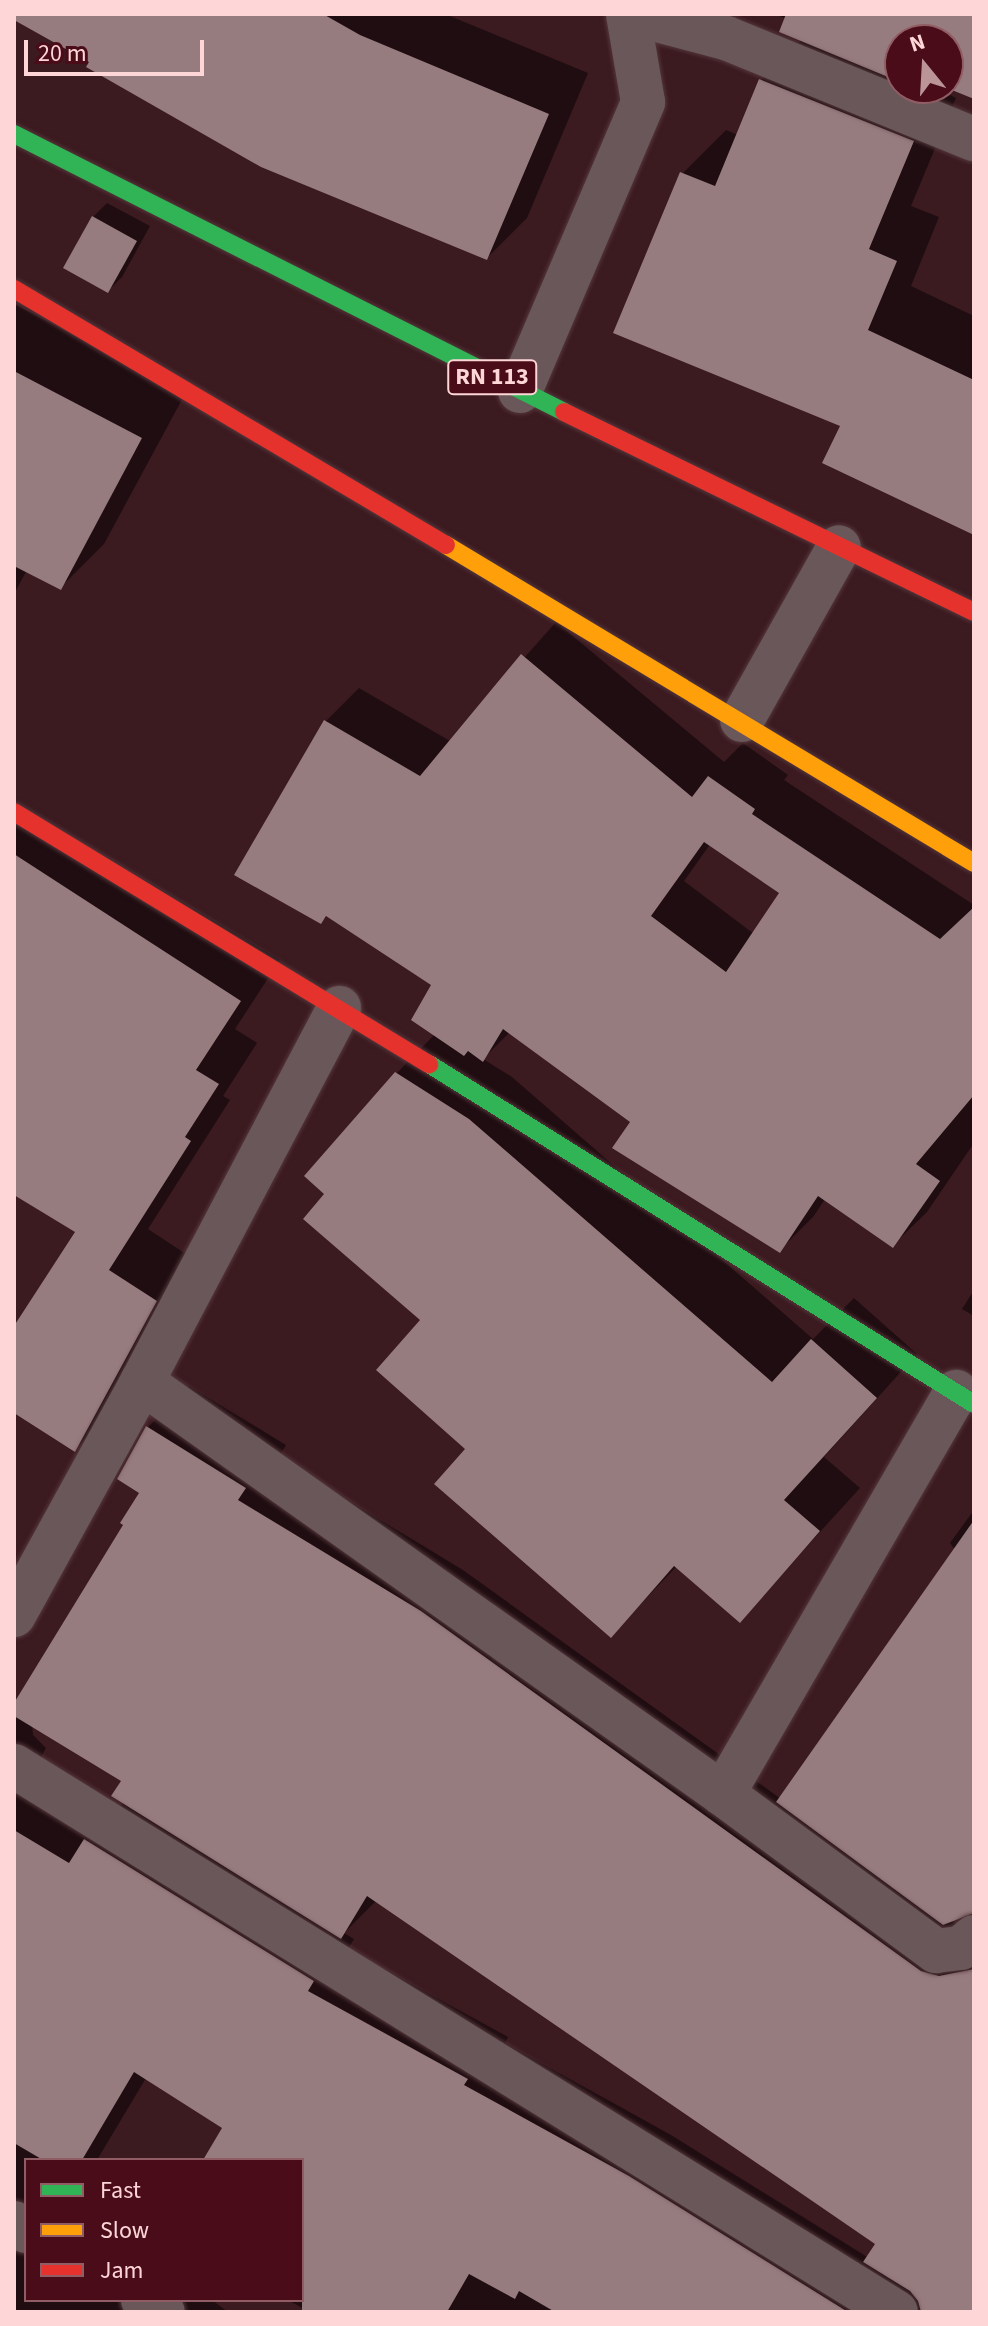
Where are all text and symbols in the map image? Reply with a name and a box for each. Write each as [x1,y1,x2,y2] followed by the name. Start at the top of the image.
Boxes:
[28,24,208,74] scale bar
[884,24,964,104] north arrow
[905,26,929,61] text: N
[38,36,87,71] text: 20 m
[446,357,538,397] road number: RN 113
[24,2158,304,2302] legend
[100,2173,141,2208] text: Fast
[100,2213,149,2248] text: Slow
[100,2253,144,2288] text: Jam

